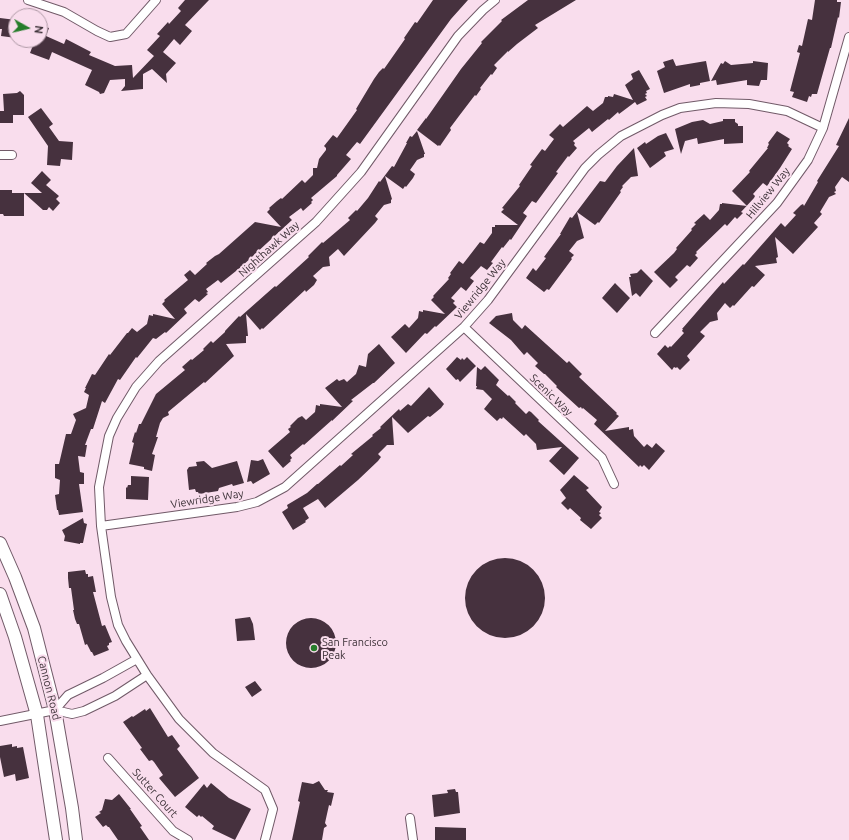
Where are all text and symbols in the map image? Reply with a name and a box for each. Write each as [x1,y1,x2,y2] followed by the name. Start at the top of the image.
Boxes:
[8,8,48,48] north arrow
[32,25,45,34] text: N
[743,165,793,221] street label: Hillview Way
[236,218,302,280] street label: Nighthawk Way
[452,256,508,322] street label: Viewridge Way
[527,371,575,419] street label: Scenic Way
[170,487,244,511] street label: Viewridge Way
[322,635,388,661] place label: San Francisco Peak
[309,643,319,653] marker: San Francisco Peak
[35,655,63,721] street label: Cannon Road
[130,766,180,820] street label: Sutter Court

